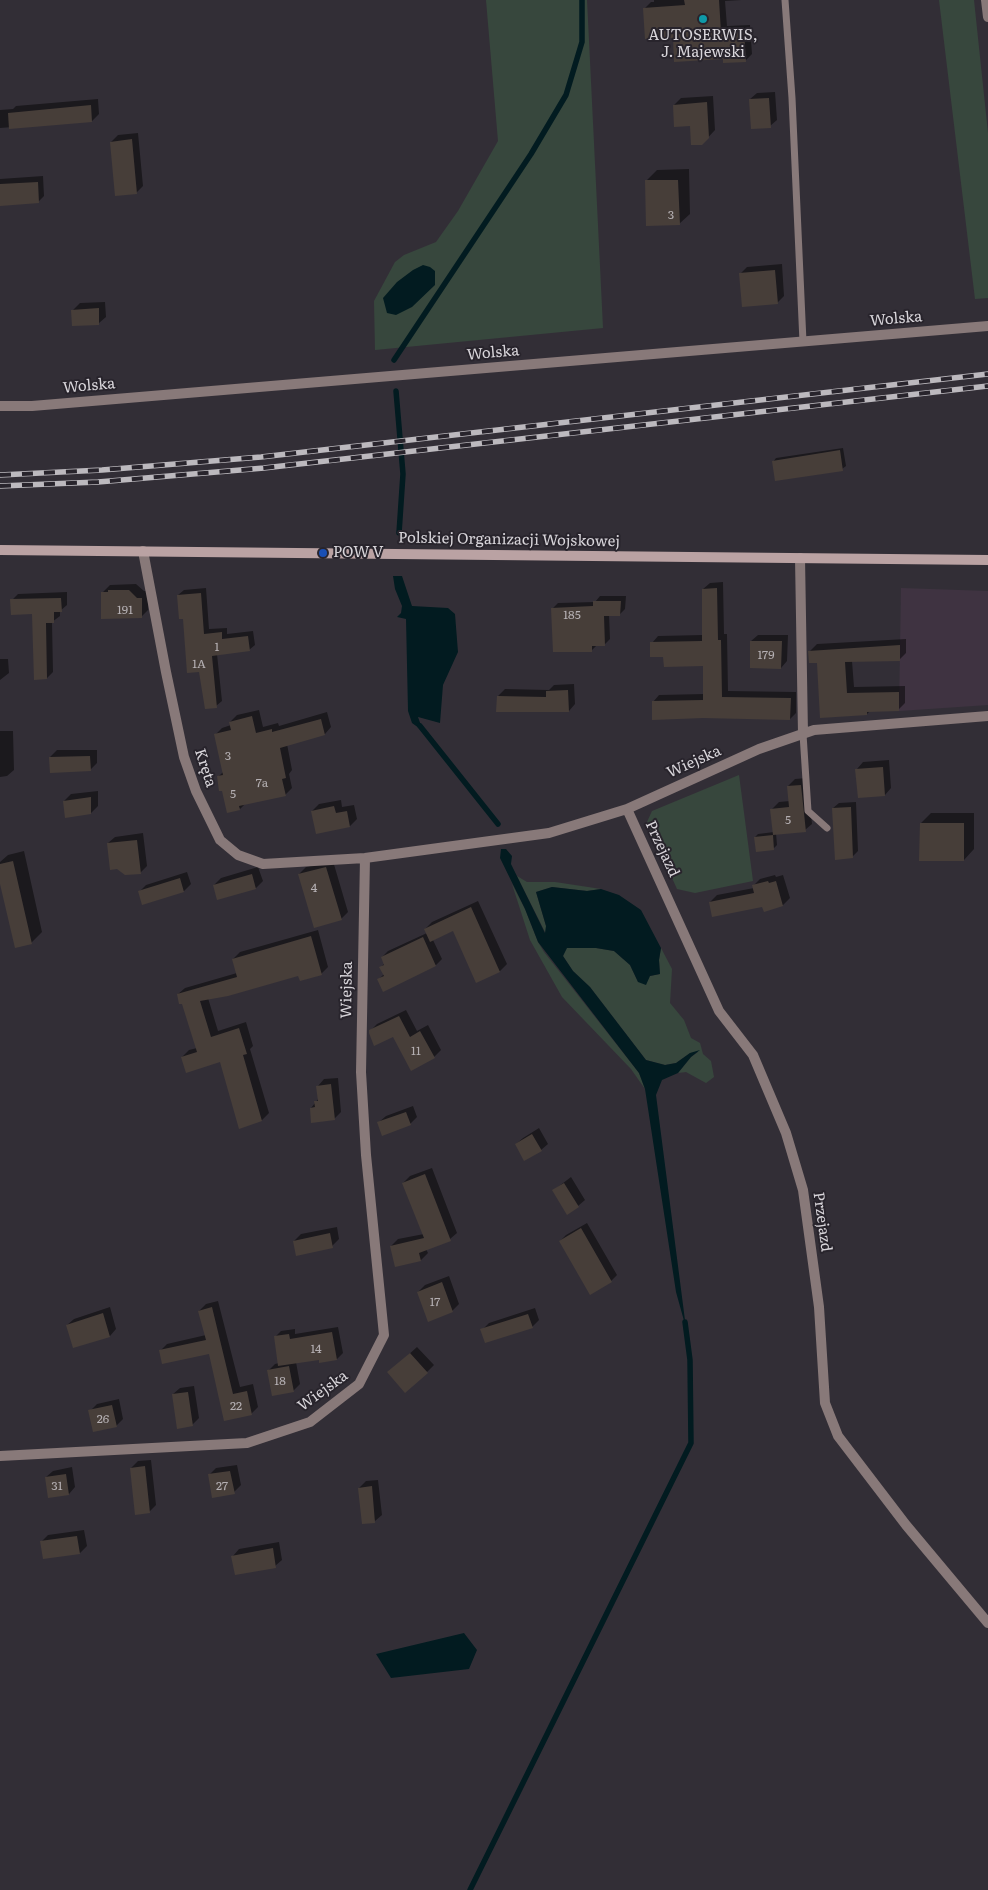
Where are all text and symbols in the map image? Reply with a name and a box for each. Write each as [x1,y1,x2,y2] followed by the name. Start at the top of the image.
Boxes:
[697,13,709,25] marker: AUTOSERWIS, J. Majewski
[648,27,758,62] place label: AUTOSERWIS, J. Majewski
[668,208,674,222] house number: 3
[869,308,923,330] street label: Wolska
[466,342,520,364] street label: Wolska
[62,375,116,397] street label: Wolska
[398,529,620,551] street label: Polskiej Organizacji Wojskowej
[333,544,384,562] place label: POW V
[317,547,329,559] marker: POW V
[117,603,133,617] house number: 191
[563,608,581,622] house number: 185
[215,640,219,654] house number: 1
[758,648,774,662] house number: 179
[192,657,206,671] house number: 1A
[664,742,724,782] street label: Wiejska
[190,746,220,790] street label: Kręta
[225,749,231,763] house number: 3
[256,776,268,790] house number: 7a
[230,787,236,801] house number: 5
[785,813,791,827] house number: 5
[641,818,683,880] street label: Przejazd
[311,881,317,895] house number: 4
[337,961,357,1019] street label: Wiejska
[411,1044,421,1058] house number: 11
[809,1191,835,1253] street label: Przejazd
[430,1295,440,1309] house number: 17
[310,1342,322,1356] house number: 14
[294,1367,352,1415] street label: Wiejska
[274,1374,286,1388] house number: 18
[230,1399,242,1413] house number: 22
[97,1412,109,1426] house number: 26
[51,1479,63,1493] house number: 31
[216,1479,228,1493] house number: 27

